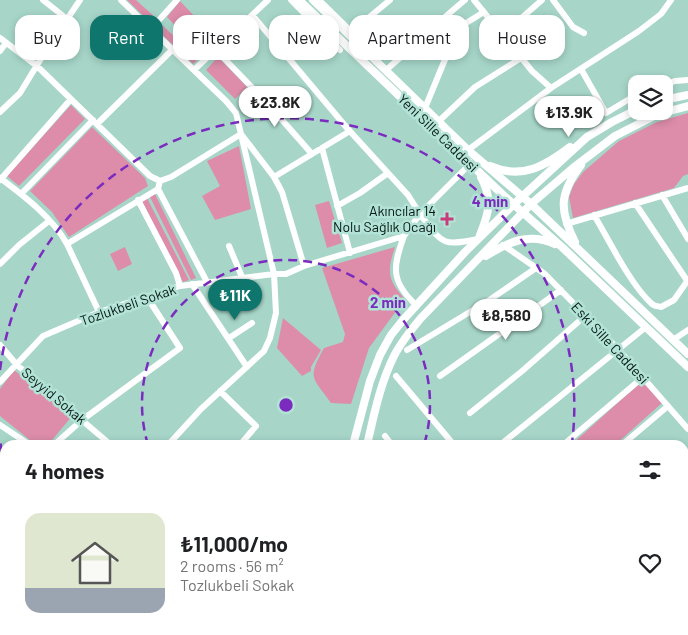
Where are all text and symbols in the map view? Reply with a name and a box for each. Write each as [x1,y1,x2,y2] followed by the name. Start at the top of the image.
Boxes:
[15,15,80,60] chip: Buy
[90,15,163,60] chip: Rent
[173,15,259,60] chip: Filters
[269,15,339,60] chip: New
[349,15,469,60] chip: Apartment
[479,15,565,60] chip: House
[628,75,673,120] map controls
[628,75,673,120] button: layers
[234,86,316,128] pin: ₺23.8K
[395,90,482,175] street label: Yeni Sille Caddesi
[250,92,300,111] text: ₺23.8K
[528,96,610,138] pin: ₺13.9K
[545,102,593,121] text: ₺13.9K
[472,192,508,210] text: 4 min
[333,202,436,235] place label: Akıncılar 14 Nolu Sağlık Ocağı
[440,212,454,226] marker: Akıncılar 14 Nolu Sağlık Ocağı
[205,278,265,321] pin: ₺11K
[78,280,178,329] street label: Tozlukbeli Sokak
[219,285,251,304] text: ₺11K
[370,293,406,311] text: 2 min
[465,298,547,341] pin: ₺8,580
[568,298,653,387] street label: Eski Sille Caddesi
[481,305,531,324] text: ₺8,580
[19,364,90,428] street label: Seyyid Sokak
[277,396,295,414] centre of rings
[636,456,664,484] icon: filters
[25,458,104,483] text: 4 homes
[180,531,288,556] text: ₺11,000/mo
[65,533,125,593] icon: home
[636,549,664,577] icon: heart
[180,556,284,575] text: 2 rooms · 56 m²
[180,575,294,594] text: Tozlukbeli Sokak

